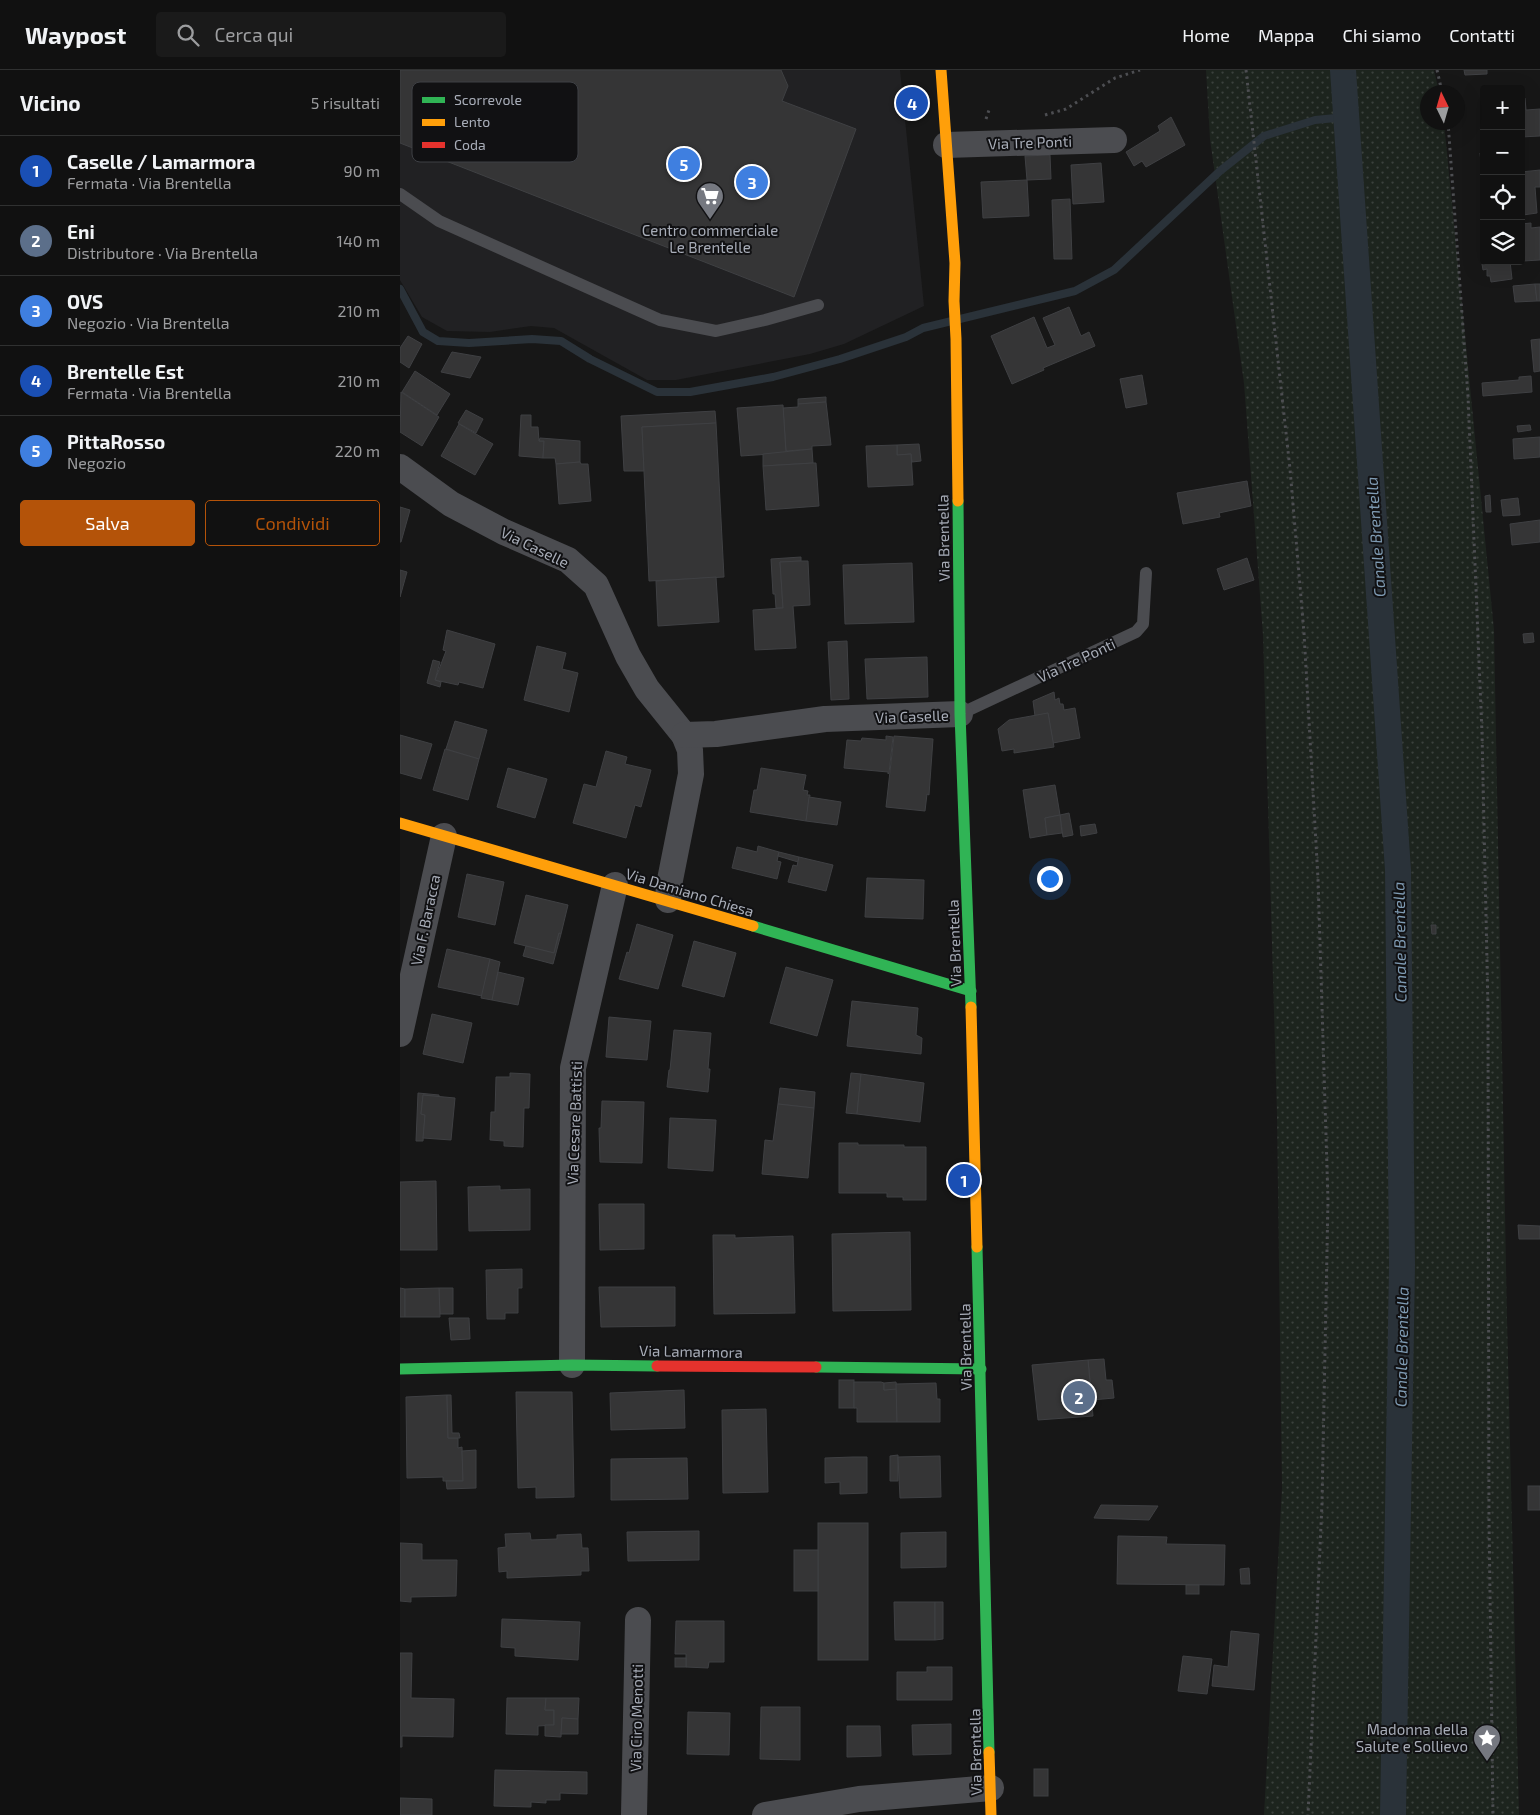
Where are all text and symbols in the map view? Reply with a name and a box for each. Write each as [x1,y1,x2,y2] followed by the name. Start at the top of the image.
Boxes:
[156,12,506,57] search box
[25,20,126,49] text: Waypost
[174,21,202,49] icon: search
[214,23,293,46] text: Cerca qui
[1182,24,1230,46] text: Home
[1258,24,1314,46] text: Mappa
[1342,24,1421,46] text: Chi siamo
[1449,24,1515,46] text: Contatti
[412,82,578,162] legend
[896,84,928,122] pin: 4
[1420,85,1465,130] north arrow
[1480,85,1525,265] map controls
[1480,85,1525,130] button: +
[20,90,81,115] text: Vicino
[454,91,522,108] text: Scorrevole
[311,93,380,112] text: 5 risultati
[454,113,490,130] text: Lento
[1480,130,1525,175] button: −
[988,132,1072,152] street label: Via Tre Ponti
[454,136,486,153] text: Coda
[668,145,700,183] pin: 5
[67,150,255,173] text: Caselle / Lamarmora
[33,161,39,180] text: 1
[344,161,380,180] text: 90 m
[736,163,768,201] pin: 3
[67,173,232,192] text: Fermata · Via Brentella
[1480,175,1525,220] button: locate
[695,181,725,220] supermarket icon: Centro commerciale Le Brentelle
[67,220,95,243] text: Eni
[1480,220,1525,265] button: layers
[642,221,778,256] place label: Centro commerciale Le Brentelle
[31,231,41,250] text: 2
[337,231,380,250] text: 140 m
[67,243,258,262] text: Distributore · Via Brentella
[67,290,103,313] text: OVS
[31,301,41,320] text: 3
[337,301,380,320] text: 210 m
[67,313,230,332] text: Negozio · Via Brentella
[67,360,184,383] text: Brentelle Est
[31,371,41,390] text: 4
[337,371,380,390] text: 210 m
[67,383,232,402] text: Fermata · Via Brentella
[67,430,165,453] text: PittaRosso
[32,441,40,460] text: 5
[335,441,380,460] text: 220 m
[67,453,126,472] text: Negozio
[1361,476,1389,598] water label: Canale Brentella
[933,494,953,582] street label: Via Brentella
[20,500,195,546] button: Salva
[205,500,380,546] button: Condividi
[498,523,572,571] street label: Via Caselle
[1034,634,1118,686] street label: Via Tre Ponti
[875,706,949,726] street label: Via Caselle
[624,864,756,920] street label: Via Damiano Chiesa
[1037,866,1063,892] your location
[407,873,443,967] street label: Via F. Baracca
[1388,882,1410,1002] water label: Canale Brentella
[943,899,965,987] street label: Via Brentella
[563,1061,585,1185] street label: Via Cesare Battisti
[948,1161,980,1199] pin: 1
[1390,1287,1412,1407] water label: Canale Brentella
[955,1303,975,1391] street label: Via Brentella
[639,1341,743,1361] street label: Via Lamarmora
[1063,1378,1095,1416] pin: 2
[626,1664,646,1772] street label: Via Ciro Menotti
[965,1708,985,1796] street label: Via Brentella
[1356,1720,1468,1755] place label: Madonna della Salute e Sollievo
[1472,1723,1502,1762] place icon: Madonna della Salute e Sollievo

